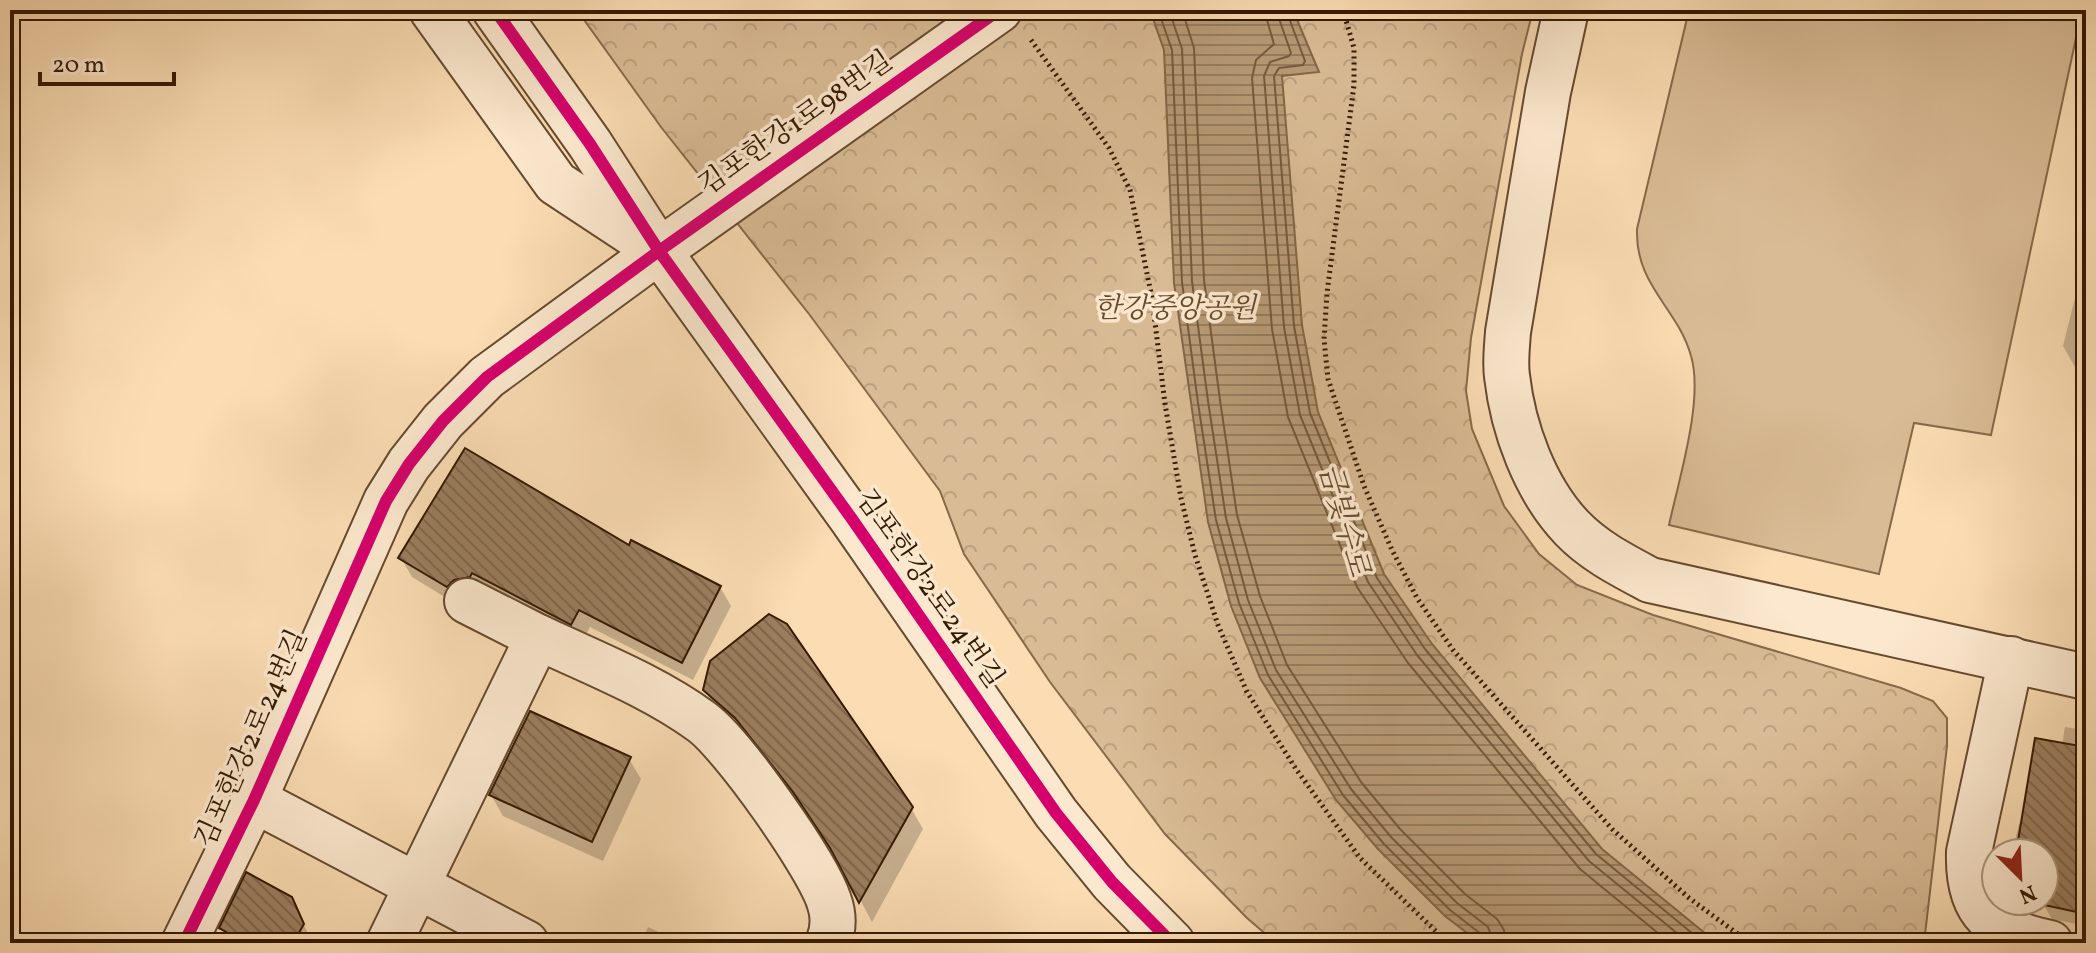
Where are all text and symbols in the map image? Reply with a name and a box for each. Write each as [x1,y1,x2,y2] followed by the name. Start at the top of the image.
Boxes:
[40,36,174,86] scale bar
[691,42,901,206] street label: 김포한강1로98번길
[52,49,105,83] text: 20 m
[1094,290,1258,329] park label: 한강중앙공원
[1307,458,1379,582] water label: 금빛수로
[846,481,1012,697] street label: 김포한강2로24번길
[186,624,318,854] street label: 김포한강2로24번길
[1980,837,2060,917] north arrow
[2013,876,2041,910] text: N

